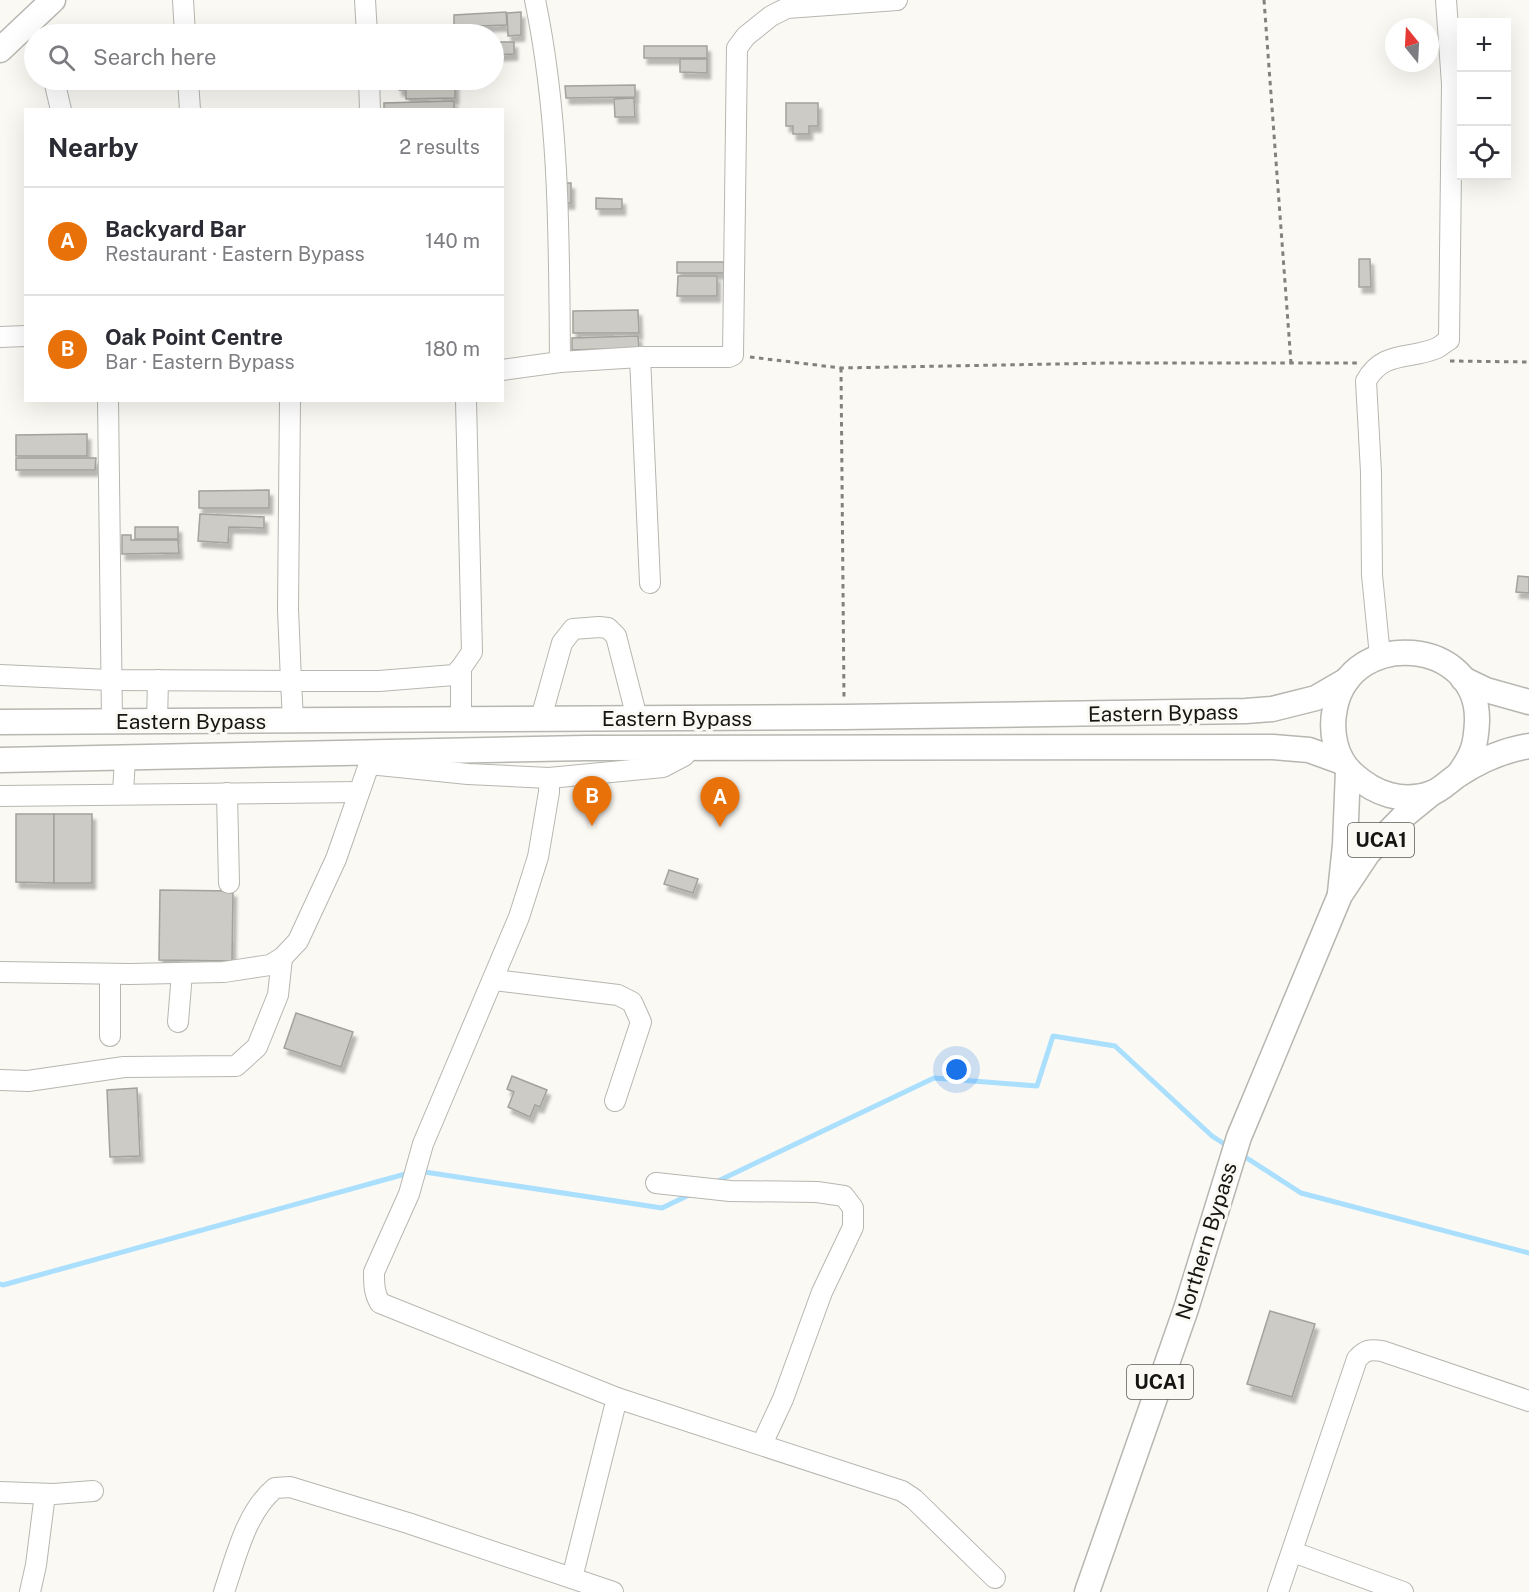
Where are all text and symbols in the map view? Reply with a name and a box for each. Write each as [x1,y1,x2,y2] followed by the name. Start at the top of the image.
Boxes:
[1385,18,1439,72] north arrow
[1457,18,1511,180] map controls
[1457,18,1511,72] button: +
[24,24,504,90] search box
[45,41,78,74] icon: search
[93,44,217,70] text: Search here
[1457,72,1511,126] button: −
[1457,126,1511,180] button: locate
[48,132,138,163] text: Nearby
[399,135,480,159] text: 2 results
[105,216,246,242] text: Backyard Bar
[60,229,75,253] text: A
[425,229,480,253] text: 140 m
[105,242,365,266] text: Restaurant · Eastern Bypass
[105,324,283,350] text: Oak Point Centre
[61,337,74,361] text: B
[425,337,480,361] text: 180 m
[105,350,295,374] text: Bar · Eastern Bypass
[1088,699,1238,727] street label: Eastern Bypass
[602,706,752,731] street label: Eastern Bypass
[116,709,266,734] street label: Eastern Bypass
[572,776,612,826] pin: B
[700,778,740,827] pin: A
[1348,823,1414,857] road number: UCA1
[942,1055,971,1084] your location
[1170,1159,1242,1323] street label: Northern Bypass
[1127,1365,1193,1399] road number: UCA1

